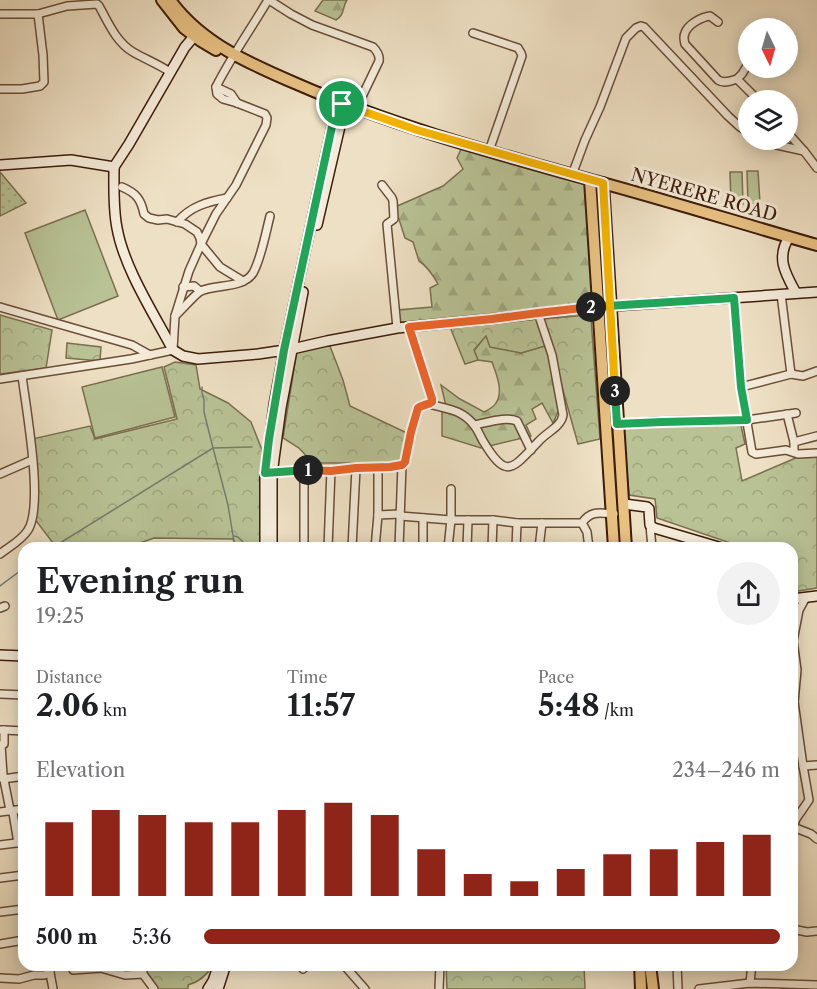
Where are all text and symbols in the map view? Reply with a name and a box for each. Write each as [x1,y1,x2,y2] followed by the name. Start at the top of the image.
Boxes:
[738,18,798,78] north arrow
[738,18,798,150] map controls
[316,78,367,129] pin
[325,87,358,120] icon: arrive
[738,90,798,150] button: layers
[628,164,780,226] street label: NYERERE ROAD
[576,292,606,322] pin: 2
[586,297,596,317] text: 2
[600,376,630,406] pin: 3
[610,381,620,401] text: 3
[293,455,323,485] pin: 1
[304,460,312,480] text: 1
[36,561,244,602] text: Evening run
[717,562,780,625] button: share
[36,604,84,628] text: 19:25
[36,667,102,687] text: Distance
[287,667,327,687] text: Time
[538,667,574,687] text: Pace
[36,687,99,724] text: 2.06
[287,687,355,724] text: 11:57
[538,687,600,724] text: 5:48
[99,700,127,720] text: km
[600,700,634,720] text: /km
[36,758,125,782] text: Elevation
[672,758,780,782] text: 234–246 m
[36,925,97,949] text: 500 m
[132,925,171,949] text: 5:36

